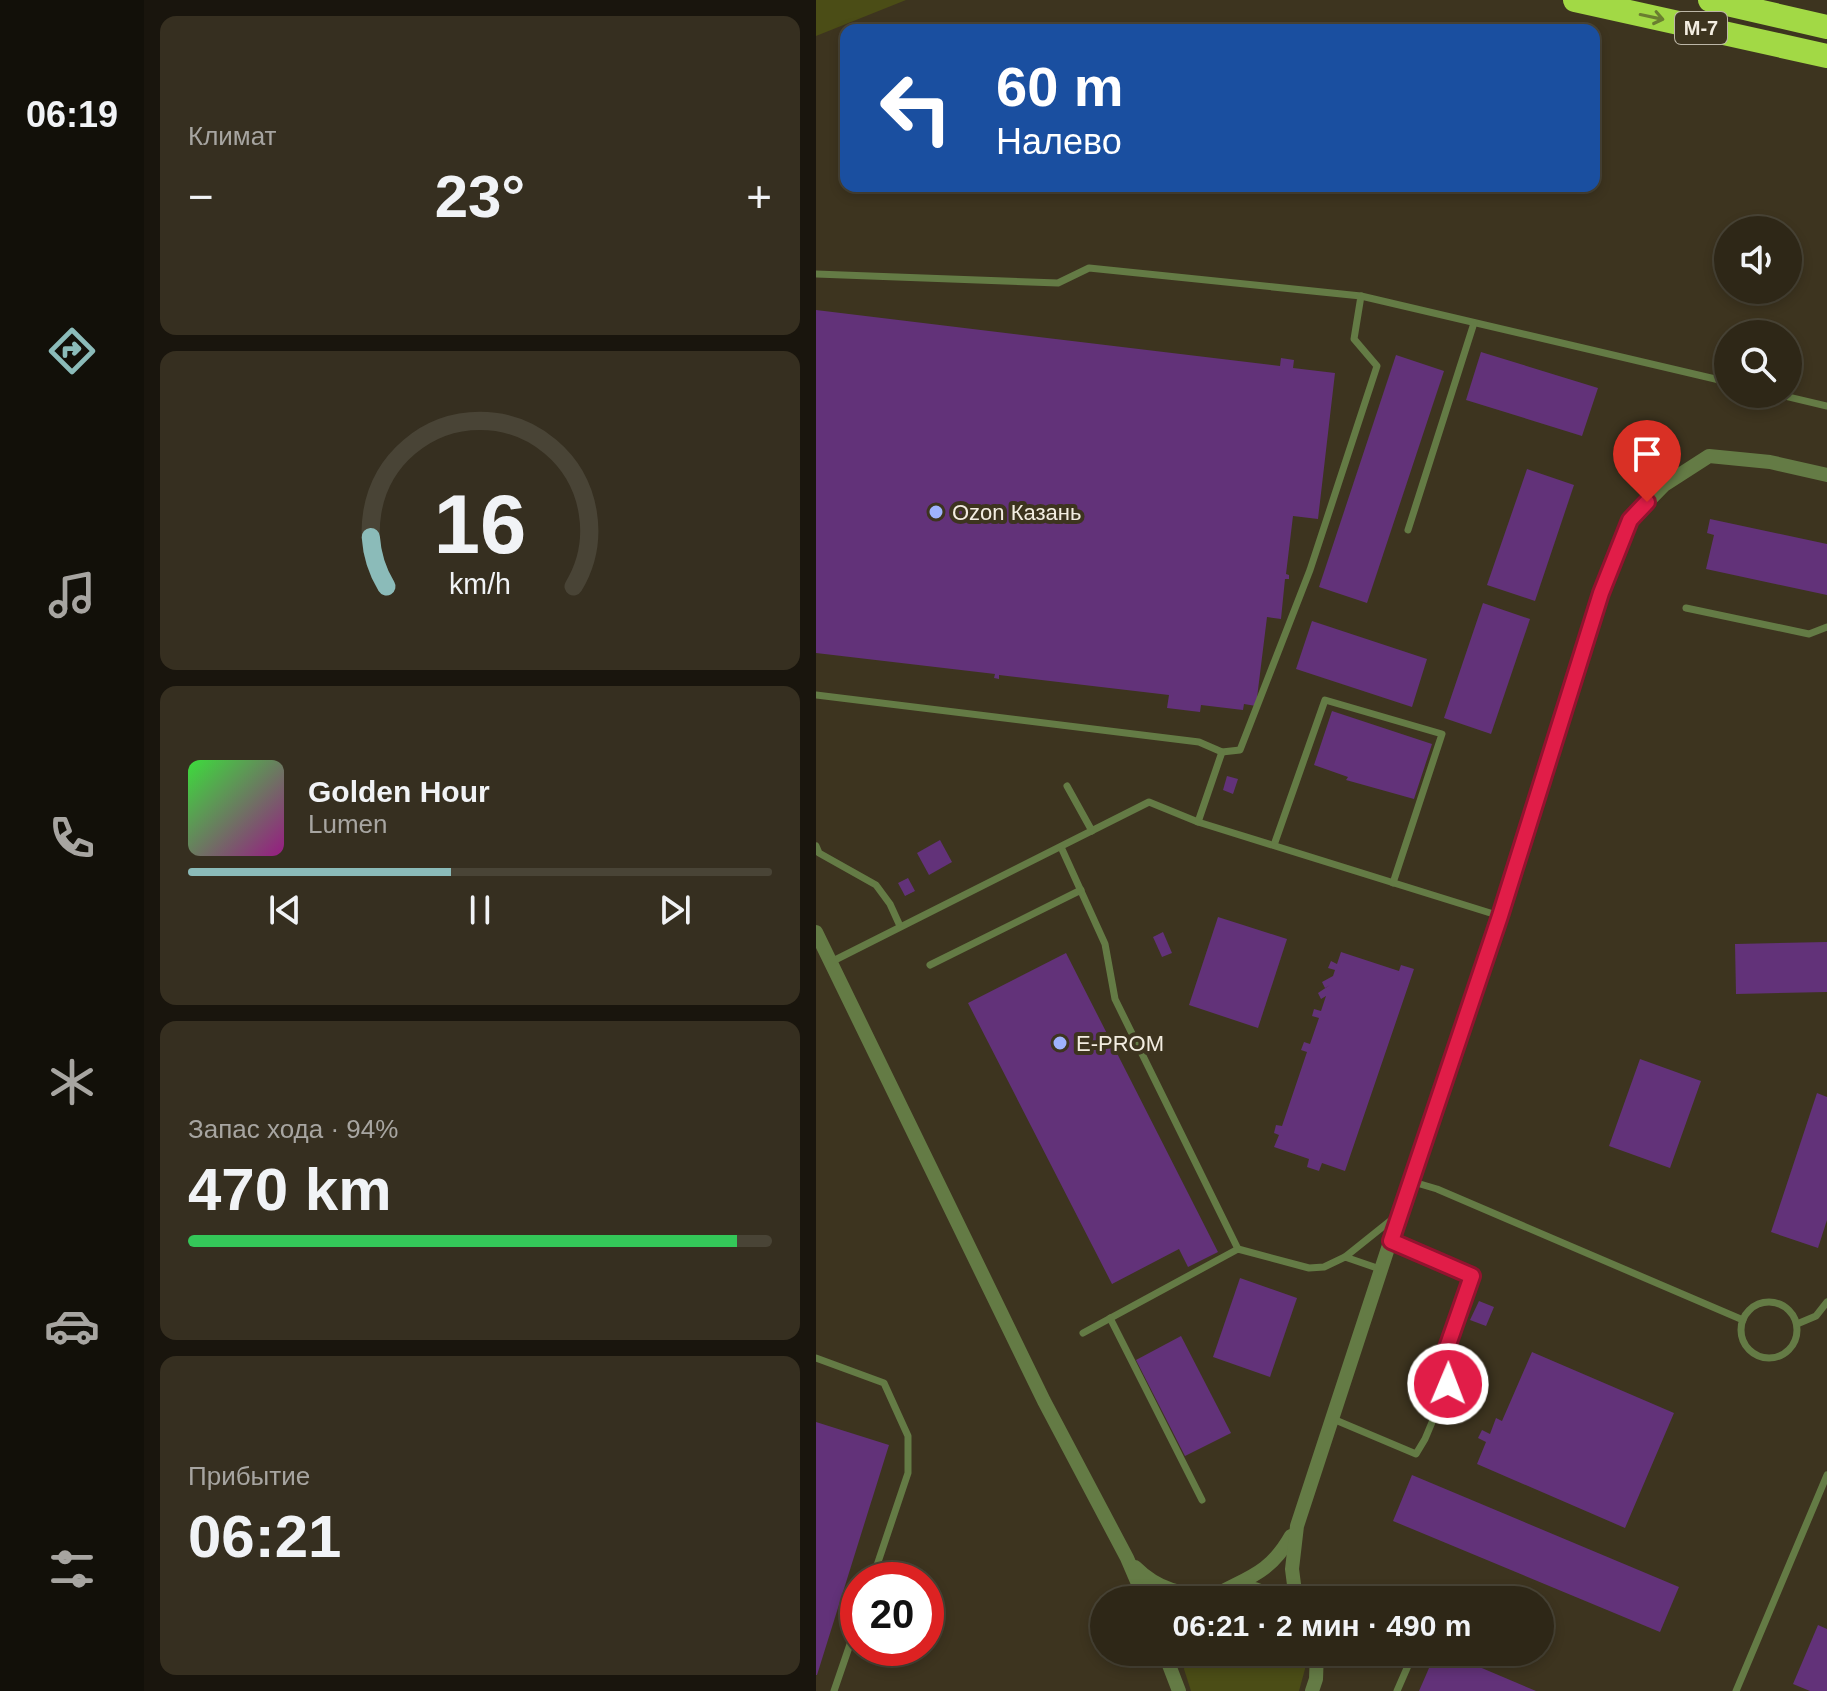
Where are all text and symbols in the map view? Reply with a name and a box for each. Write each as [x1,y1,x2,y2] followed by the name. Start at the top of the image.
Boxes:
[1638,10,1664,25] one-way arrow
[1675,12,1727,44] road number: М-7
[996,55,1124,118] text: 60 m
[864,56,968,160] icon: left
[26,94,118,135] text: 06:19
[188,121,277,151] text: Климат
[996,121,1122,162] text: Налево
[435,163,525,230] text: 23°
[188,172,214,221] text: −
[746,172,772,221] text: +
[1714,216,1802,408] map controls
[1714,216,1802,304] button: sound
[1714,320,1802,408] button: search
[44,323,100,379] icon: directions
[1613,420,1681,502] pin
[1625,432,1669,476] icon: arrive
[434,477,526,570] text: 16
[952,500,1081,525] place label: Ozon Казань
[927,503,945,521] marker: Ozon Казань
[44,567,100,623] icon: music
[449,568,511,600] text: km/h
[308,775,490,808] text: Golden Hour
[308,809,388,839] text: Lumen
[44,810,100,866] icon: phone
[263,888,307,932] icon: previous
[458,888,502,932] icon: pause
[653,888,697,932] icon: next
[1076,1031,1164,1056] place label: E-PROM
[1051,1034,1069,1052] marker: E-PROM
[44,1054,100,1110] icon: climate
[188,1114,398,1144] text: Запас хода · 94%
[188,1156,392,1223] text: 470 km
[44,1298,100,1354] icon: car
[1406,1342,1490,1426] position arrow
[188,1461,310,1491] text: Прибытие
[188,1503,341,1570] text: 06:21
[44,1541,100,1597] icon: filters
[840,1562,944,1666] speed limit sign: 20
[1173,1609,1471,1642] text: 06:21 · 2 мин · 490 m

